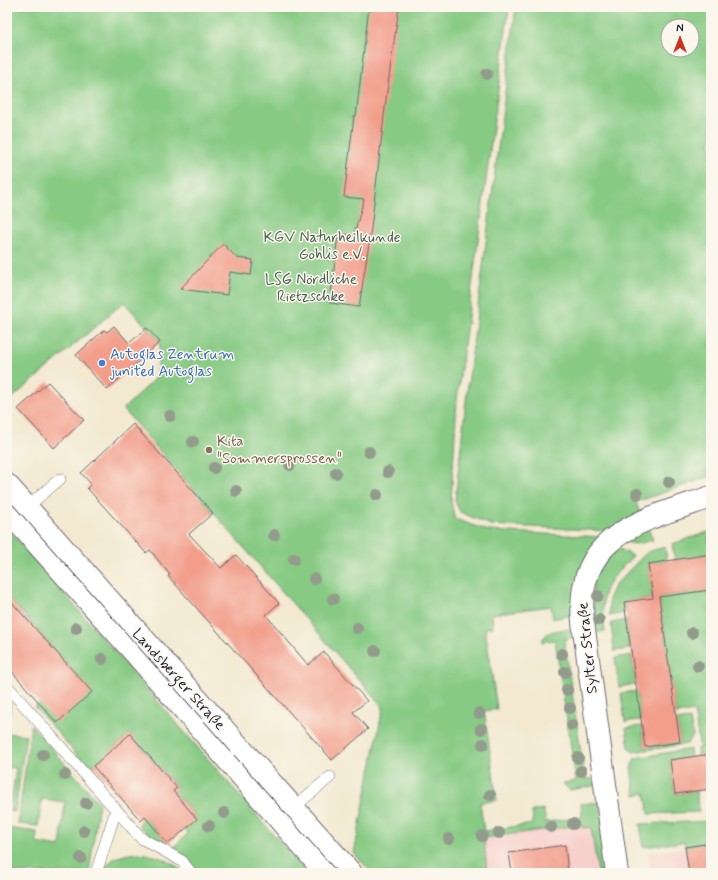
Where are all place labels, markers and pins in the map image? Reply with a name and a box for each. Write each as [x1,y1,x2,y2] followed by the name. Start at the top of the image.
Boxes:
[109,345,234,383] place label: Autoglas Zentrum junited Autoglas
[97,358,107,368] marker: Autoglas Zentrum junited Autoglas
[217,432,342,469] place label: Kita "Sommersprossen"
[204,445,214,455] marker: Kita "Sommersprossen"

